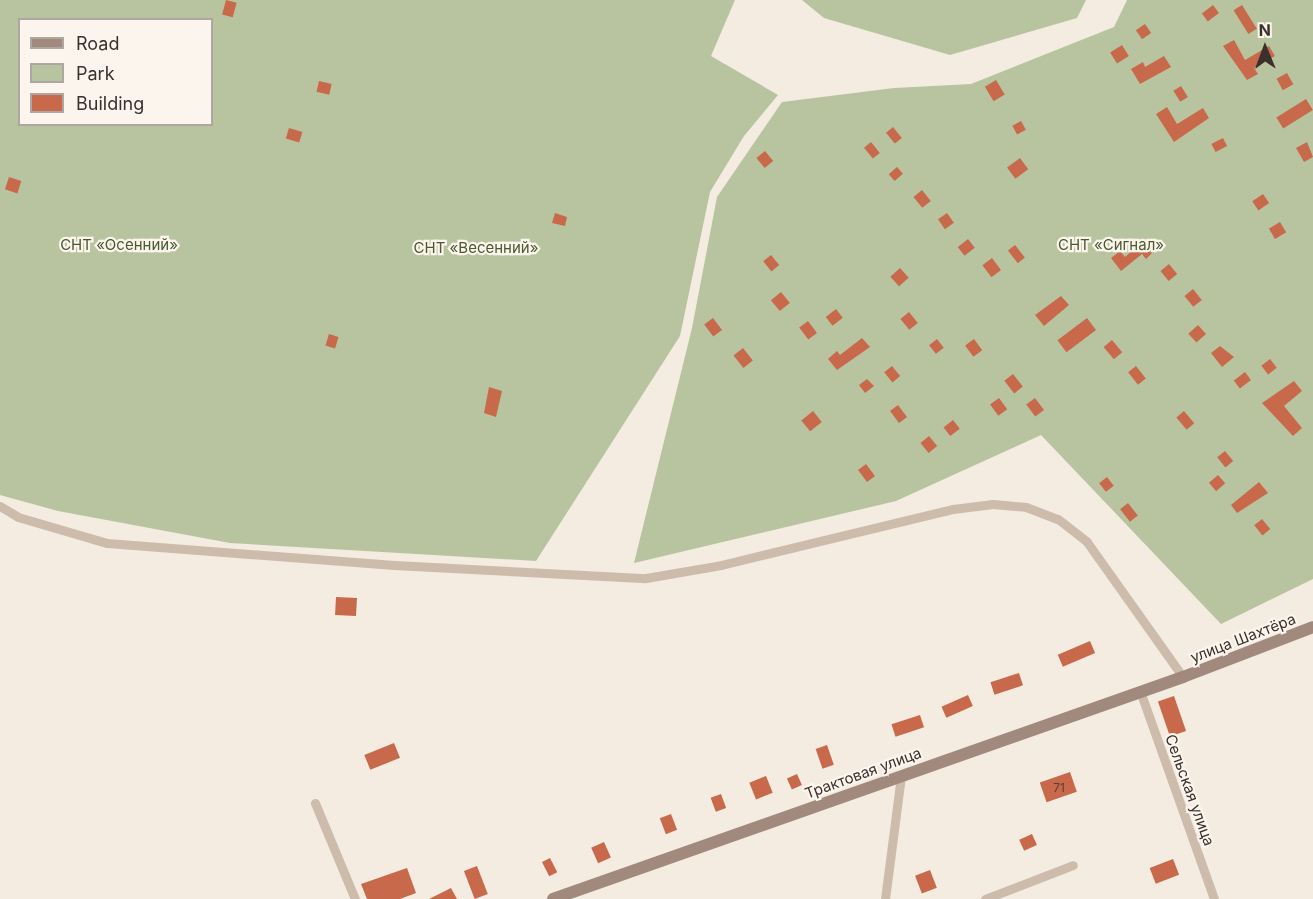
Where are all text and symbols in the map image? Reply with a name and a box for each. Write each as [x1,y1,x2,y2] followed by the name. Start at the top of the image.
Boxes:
[18,18,213,126] legend
[1235,18,1295,78] north arrow
[1258,20,1271,40] text: N
[76,33,119,54] text: Road
[76,63,115,84] text: Park
[76,93,144,114] text: Building
[60,236,178,254] park label: СНТ «Осенний»
[1058,236,1164,254] park label: СНТ «Сигнал»
[414,239,538,257] park label: СНТ «Весенний»
[1188,610,1298,666] street label: улица Шахтёра
[1162,732,1218,848] street label: Сельская улица
[802,744,924,802] street label: Трактовая улица
[1053,781,1065,795] house number: 71

